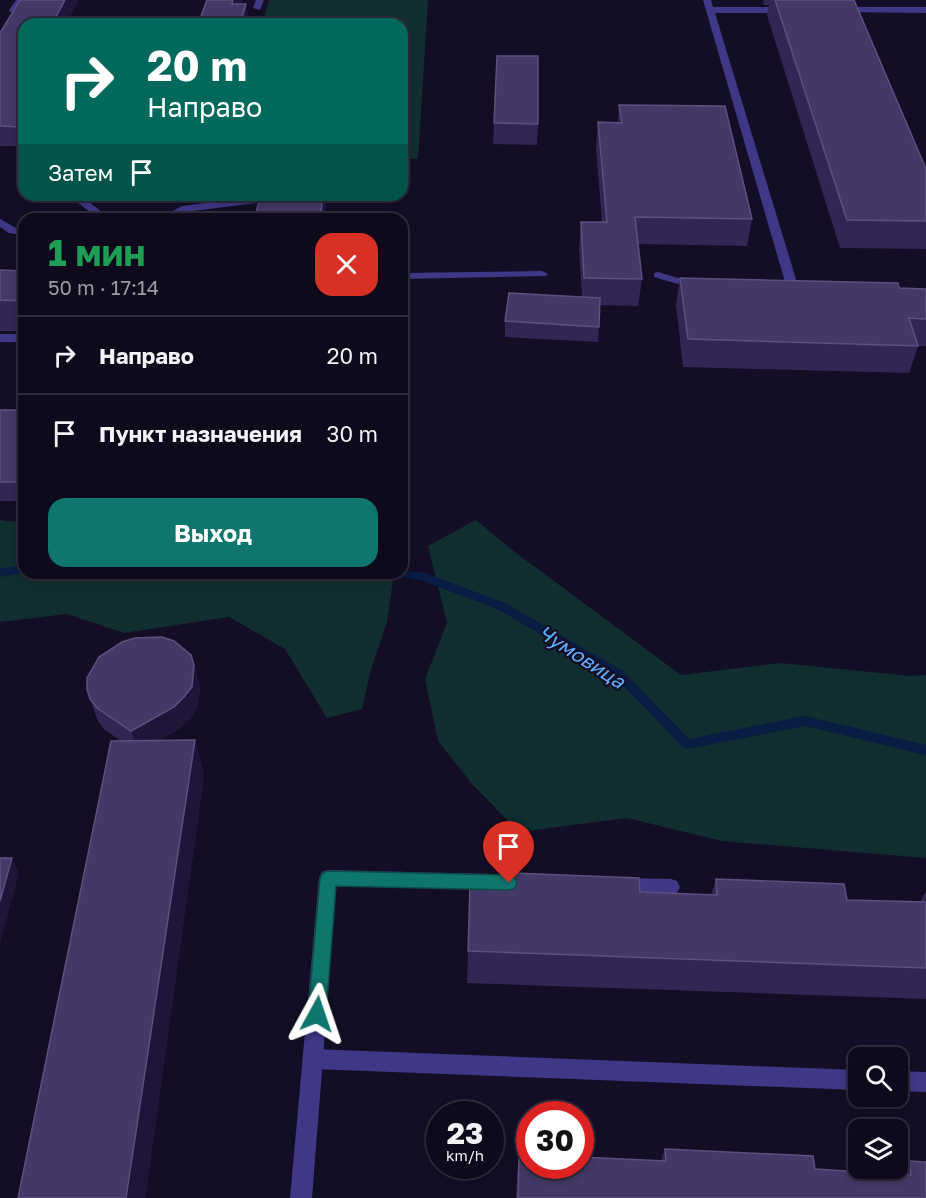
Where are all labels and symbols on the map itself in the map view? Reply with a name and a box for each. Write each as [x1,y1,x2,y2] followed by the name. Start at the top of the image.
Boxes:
[534,619,630,694] water label: Чумовица
[483,821,534,883] pin
[285,982,349,1046] position arrow
[516,1101,594,1179] speed limit sign: 30

